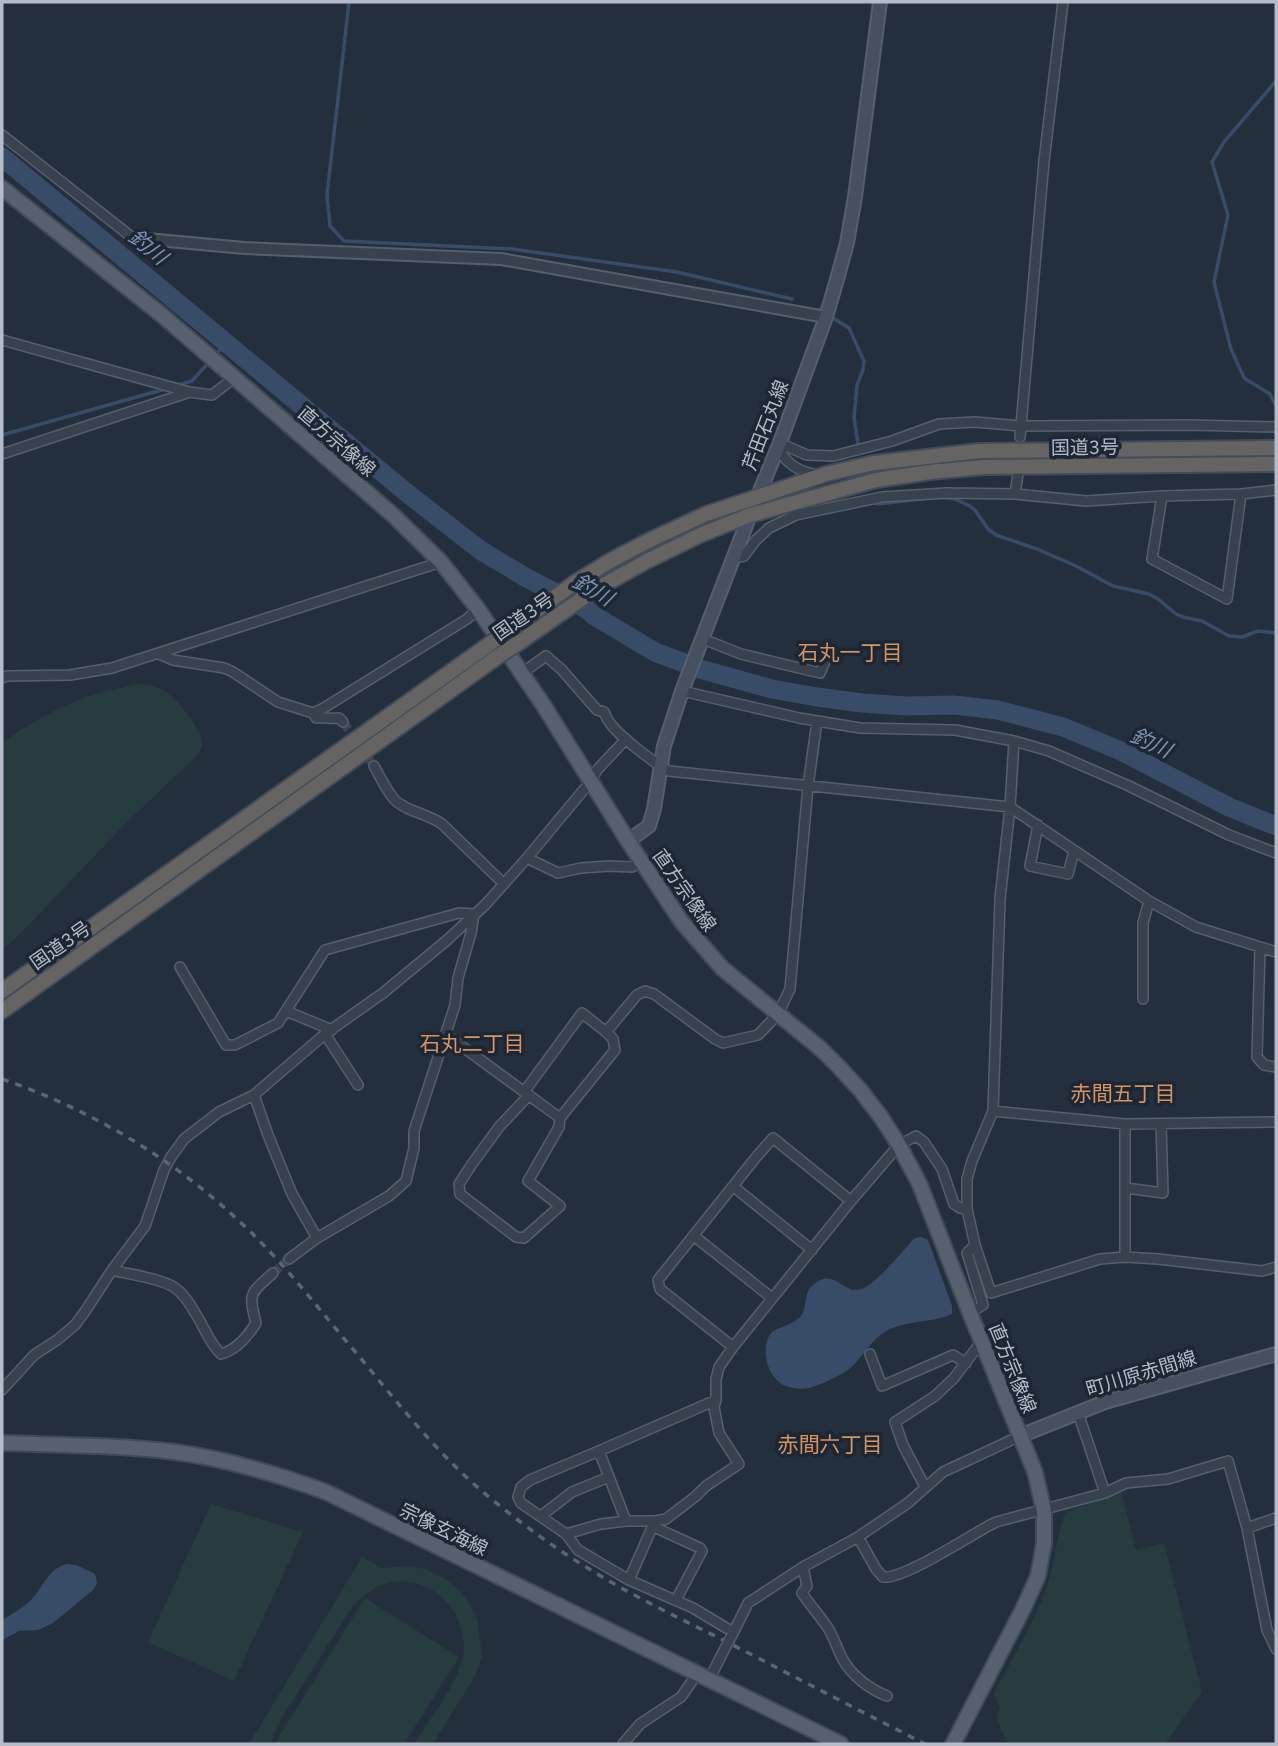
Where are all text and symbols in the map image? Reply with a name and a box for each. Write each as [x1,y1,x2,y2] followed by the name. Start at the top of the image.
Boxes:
[123,222,175,272] water label: 釣川
[737,376,793,474] street label: 芹田石丸線
[293,401,381,481] street label: 直方宗像線
[1051,434,1119,460] street label: 国道3号
[568,567,620,613] water label: 釣川
[488,587,558,645] street label: 国道3号
[798,638,903,666] district label: 石丸一丁目
[1126,721,1178,765] water label: 釣川
[648,844,722,936] street label: 直方宗像線
[25,916,95,974] street label: 国道3号
[420,1029,525,1057] district label: 石丸二丁目
[1071,1079,1176,1107] district label: 赤間五丁目
[984,1319,1042,1417] street label: 直方宗像線
[1083,1345,1199,1401] street label: 町川原赤間線
[778,1430,883,1458] district label: 赤間六丁目
[396,1497,492,1561] street label: 宗像玄海線

